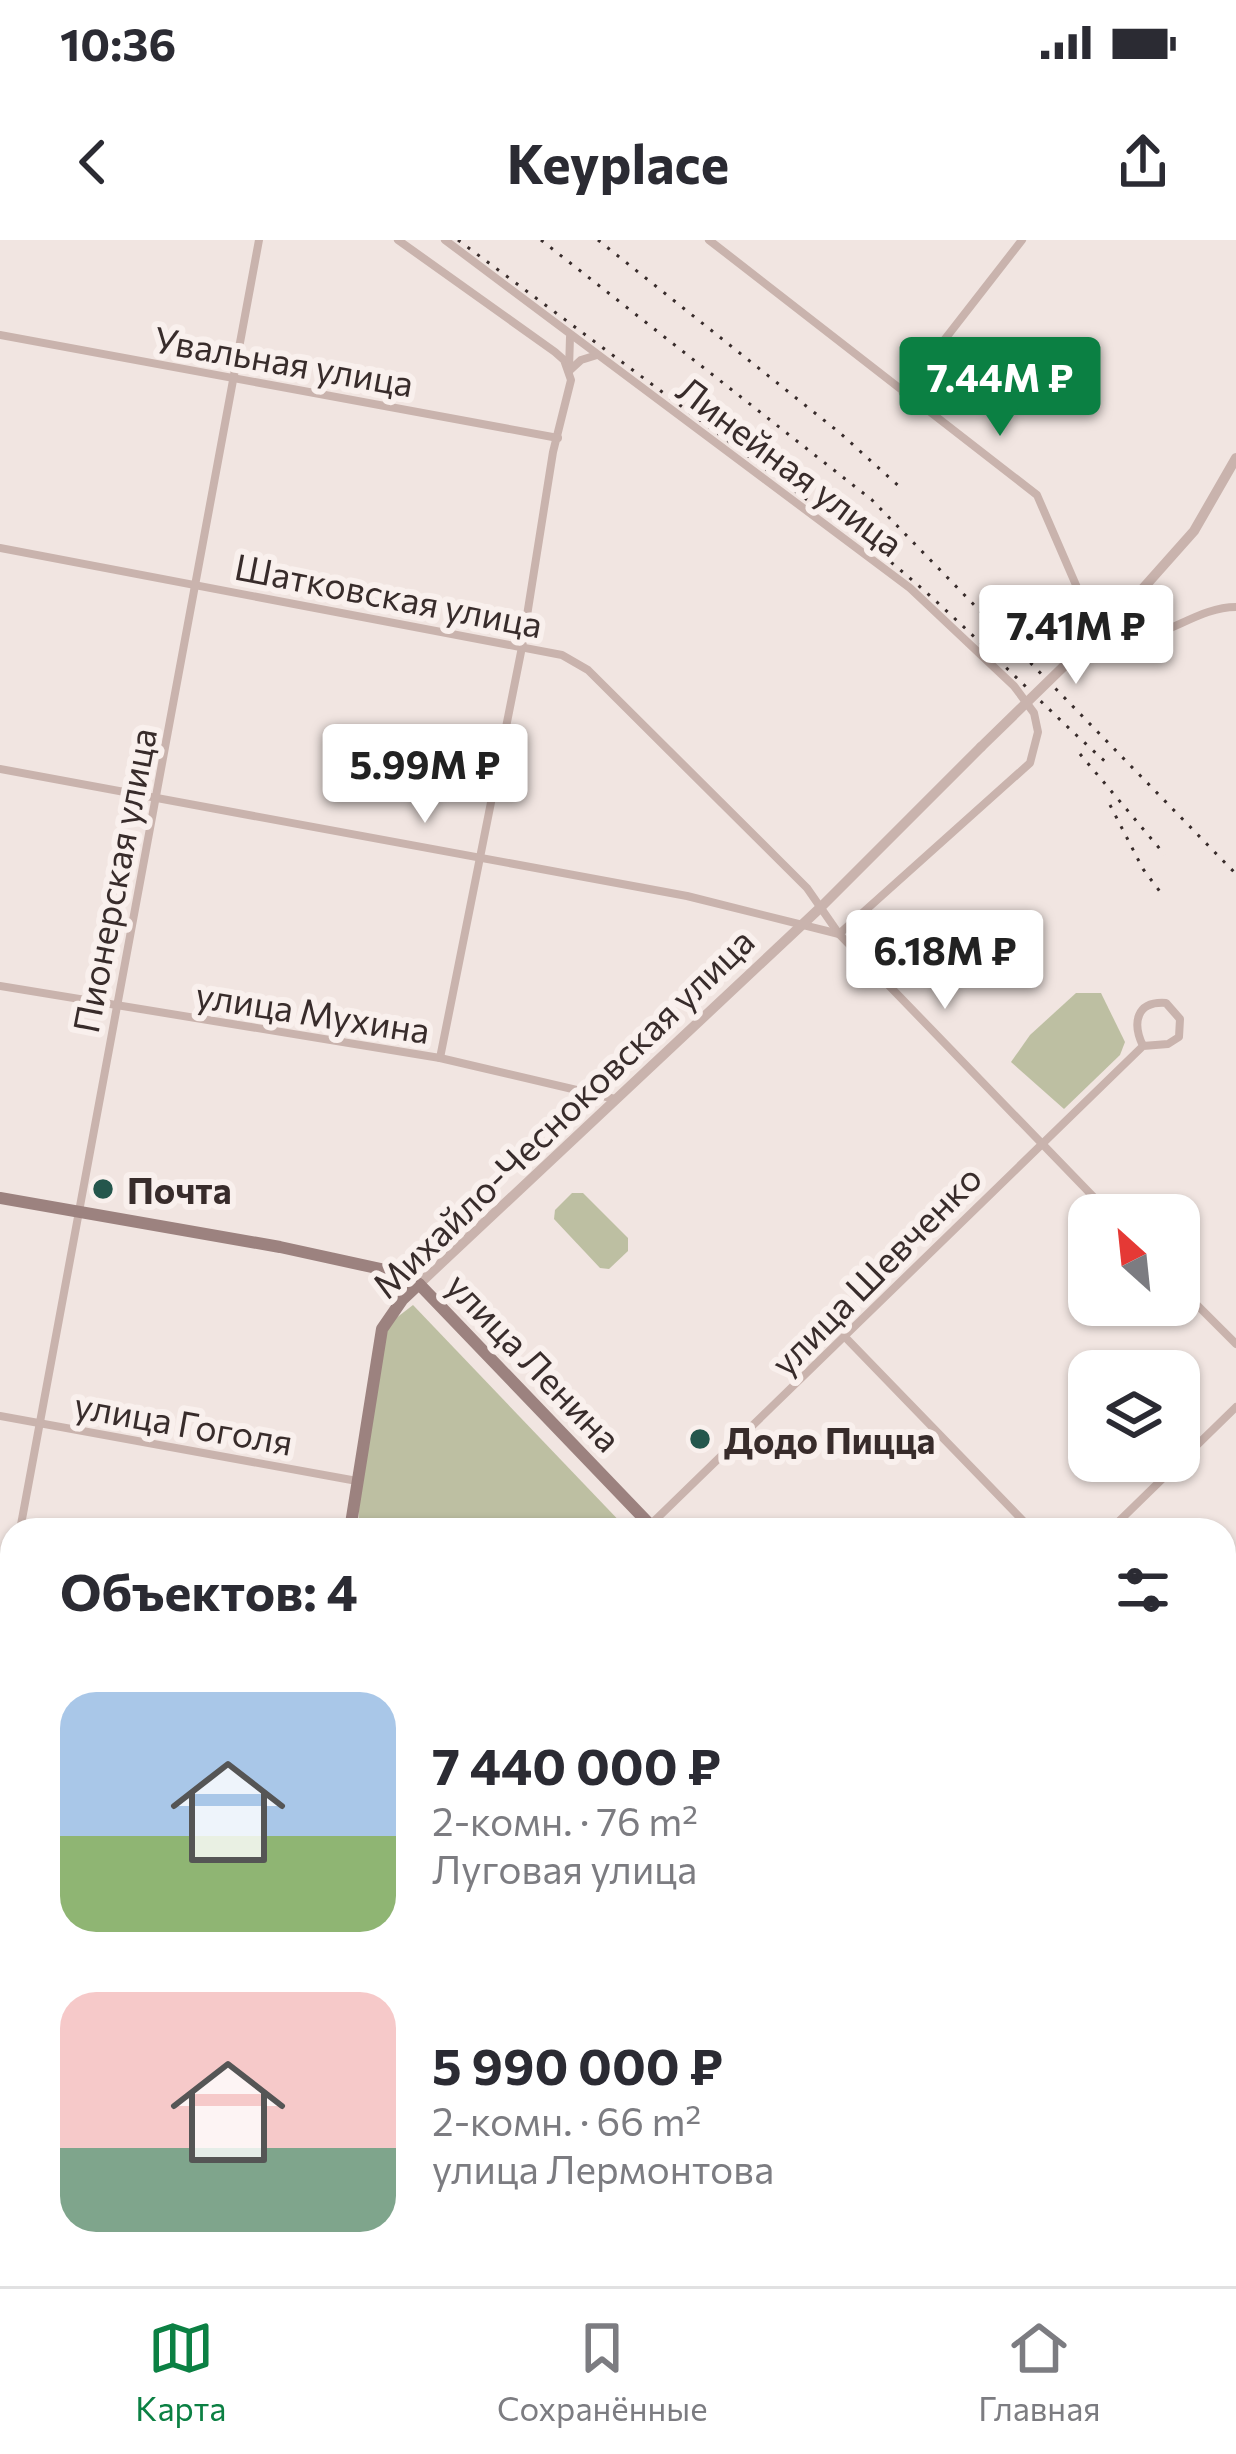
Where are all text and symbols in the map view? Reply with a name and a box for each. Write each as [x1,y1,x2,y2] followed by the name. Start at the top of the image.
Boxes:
[60,15,176,70] text: 10:36
[60,129,126,195] icon: back
[507,129,729,195] text: Keyplace
[1110,129,1176,195] icon: share
[151,316,417,404] street label: Увальная улица
[889,337,1111,439] pin: 7.44M ₽
[927,352,1073,400] text: 7.44M ₽
[669,366,913,564] street label: Линейная улица
[232,543,546,645] street label: Шатковская улица
[965,585,1187,687] pin: 7.41M ₽
[1006,600,1146,648] text: 7.41M ₽
[62,724,164,1036] street label: Пионерская улица
[314,724,536,826] pin: 5.99M ₽
[350,739,500,787] text: 5.99M ₽
[834,910,1056,1012] pin: 6.18M ₽
[362,918,762,1306] street label: Михайло-Чесноковская улица
[873,925,1017,973] text: 6.18M ₽
[193,971,433,1051] street label: улица Мухина
[761,1155,989,1383] street label: улица Шевченко
[127,1167,231,1211] place label: Почта
[90,1176,116,1202] marker: Почта
[1068,1194,1200,1326] north arrow
[1068,1194,1200,1482] map controls
[439,1262,631,1460] street label: улица Ленина
[1068,1350,1200,1482] button: layers
[71,1381,297,1463] street label: улица Гоголя
[724,1417,935,1461] place label: Додо Пицца
[687,1426,713,1452] marker: Додо Пицца
[1110,1557,1176,1623] icon: filters
[60,1559,358,1622] text: Объектов: 4
[432,1733,721,1796] text: 7 440 000 ₽
[156,1740,300,1884] icon: home
[432,1796,698,1844] text: 2-комн. · 76 m²
[432,1844,697,1892] text: Луговая улица
[432,2033,723,2096] text: 5 990 000 ₽
[156,2040,300,2184] icon: home
[432,2096,701,2144] text: 2-комн. · 66 m²
[432,2144,774,2192] text: улица Лермонтова
[135,2315,226,2428] tab: Карта
[497,2315,708,2428] tab: Сохранённые
[978,2315,1101,2428] tab: Главная

